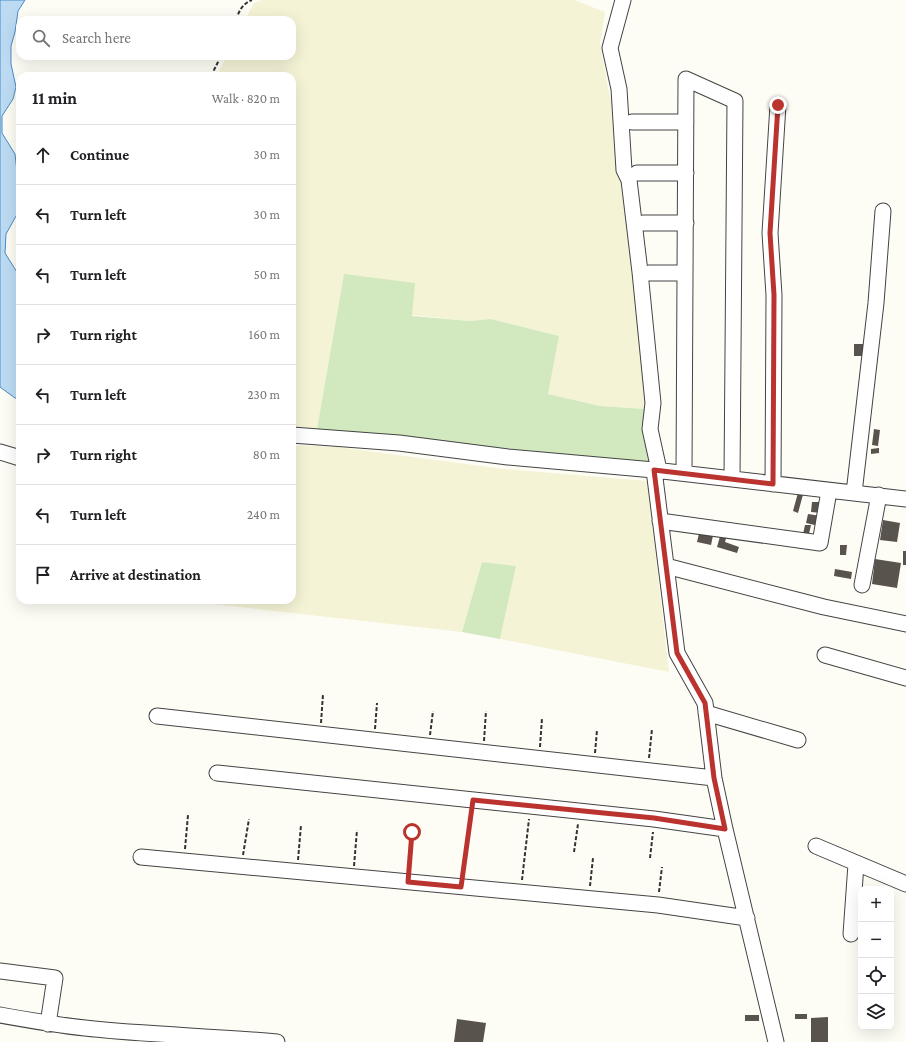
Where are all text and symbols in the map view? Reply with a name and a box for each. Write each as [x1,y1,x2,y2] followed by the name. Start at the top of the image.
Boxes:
[16,16,296,60] search box
[30,27,52,49] icon: search
[62,30,131,46] text: Search here
[32,89,77,108] text: 11 min
[212,91,280,106] text: Walk · 820 m
[769,96,787,114] route end
[32,144,54,166] icon: ahead
[70,147,129,163] text: Continue
[254,147,280,162] text: 30 m
[32,204,54,226] icon: left
[70,207,126,223] text: Turn left
[254,207,280,222] text: 30 m
[32,264,54,286] icon: left
[70,267,126,283] text: Turn left
[254,267,280,282] text: 50 m
[32,324,54,346] icon: right
[70,327,137,343] text: Turn right
[249,327,280,342] text: 160 m
[32,384,54,406] icon: left
[70,387,126,403] text: Turn left
[247,387,280,402] text: 230 m
[32,444,54,466] icon: right
[70,447,137,463] text: Turn right
[253,447,280,462] text: 80 m
[32,504,54,526] icon: left
[70,507,126,523] text: Turn left
[247,507,280,522] text: 240 m
[32,564,54,586] icon: arrive
[70,567,201,583] text: Arrive at destination
[403,823,421,841] route start
[858,886,894,1030] map controls
[858,886,894,922] button: +
[858,922,894,958] button: −
[858,958,894,994] button: locate
[858,994,894,1030] button: layers

